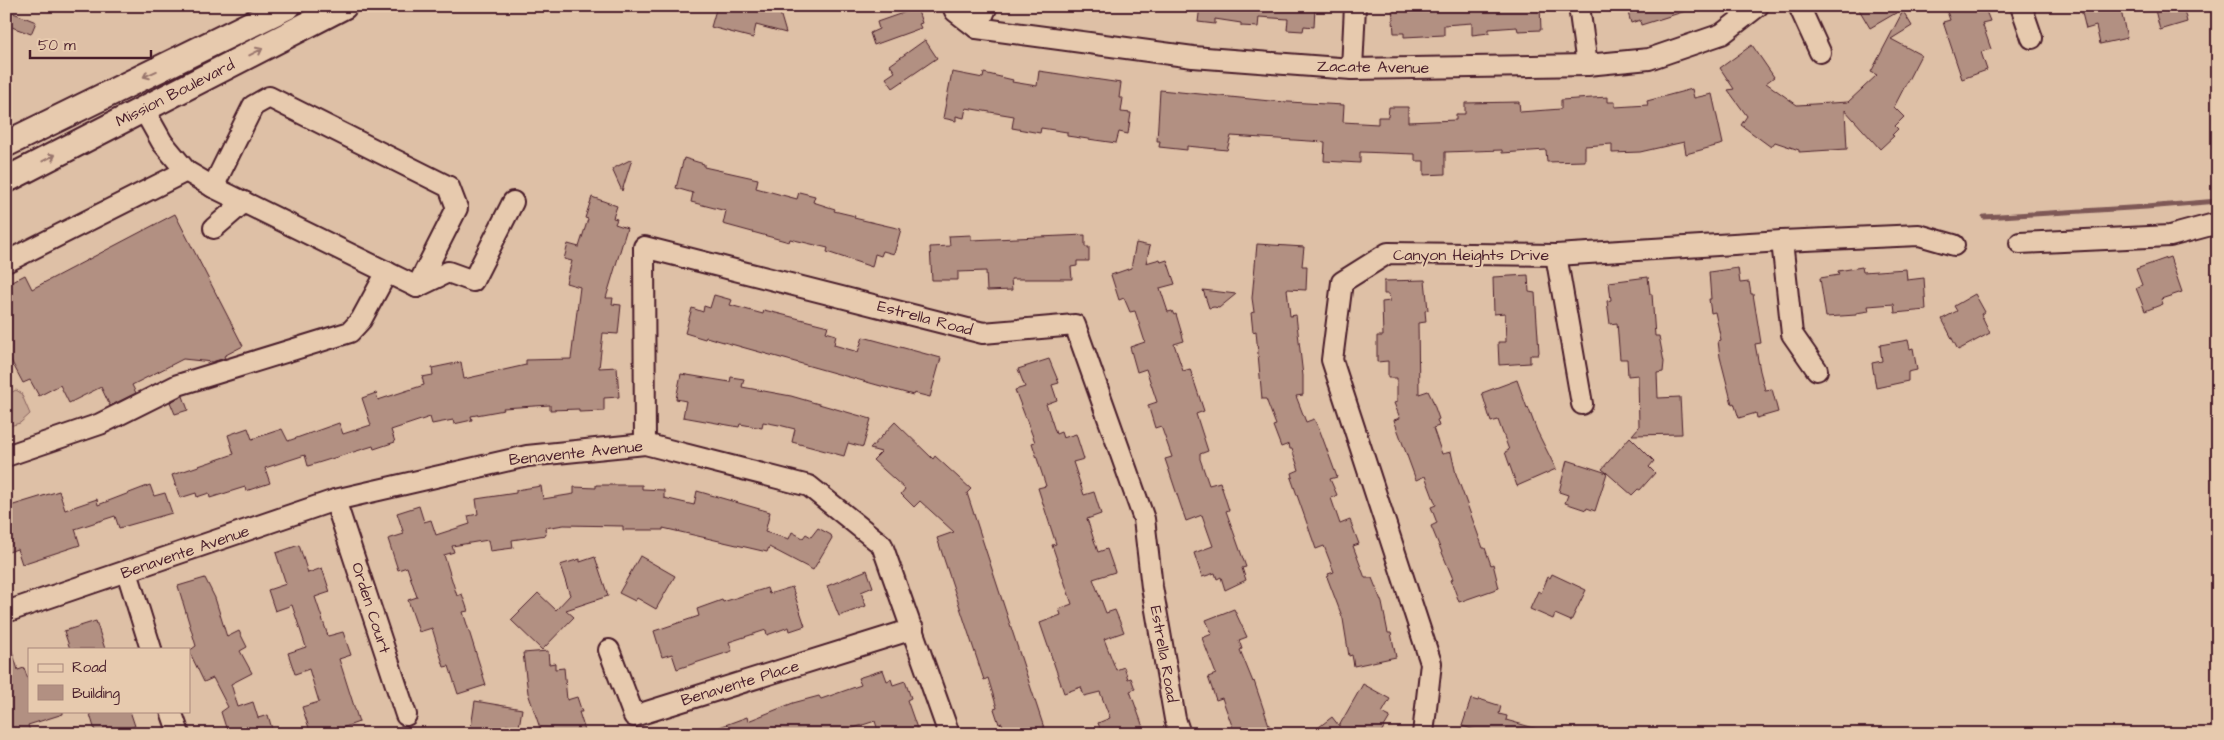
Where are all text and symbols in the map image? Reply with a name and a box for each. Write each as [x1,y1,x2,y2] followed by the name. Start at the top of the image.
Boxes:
[30,28,151,60] scale bar
[38,35,76,56] text: 50 m
[249,47,264,57] one-way arrow
[112,54,238,132] street label: Mission Boulevard
[1317,55,1430,79] street label: Zacate Avenue
[143,70,158,80] one-way arrow
[42,153,57,163] one-way arrow
[1393,244,1549,267] street label: Canyon Heights Drive
[875,295,975,341] street label: Estrella Road
[508,435,644,471] street label: Benavente Avenue
[118,520,253,584] street label: Benavente Avenue
[346,560,396,657] street label: Orden Court
[1145,604,1183,704] street label: Estrella Road
[28,648,190,712] legend
[678,655,802,711] street label: Benavente Place
[72,657,107,678] text: Road
[72,683,120,705] text: Building

